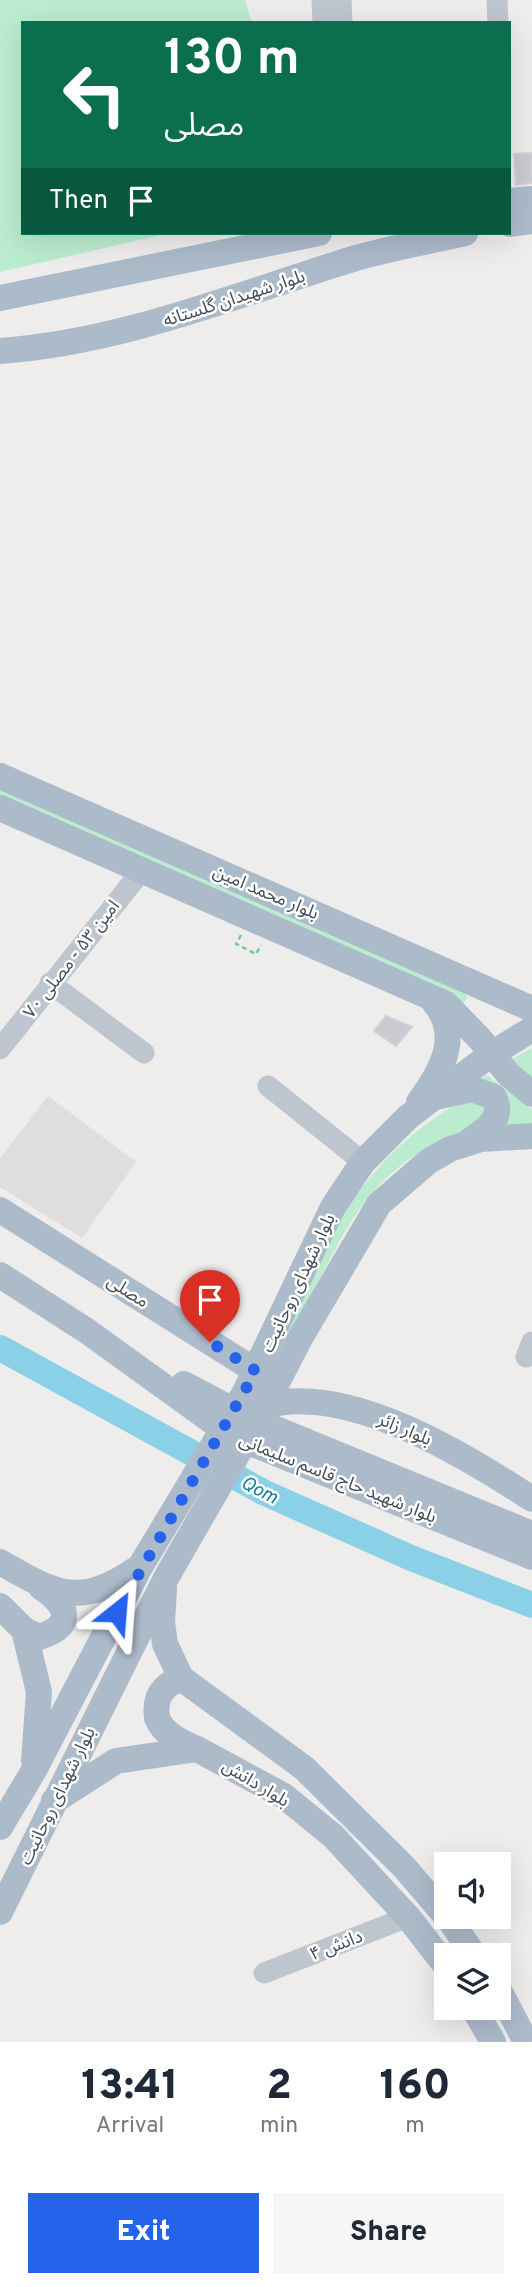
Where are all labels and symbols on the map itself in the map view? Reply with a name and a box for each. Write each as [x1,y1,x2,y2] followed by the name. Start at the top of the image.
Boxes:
[161,266,308,333] street label: بلوار شهیدان گلستانه
[209,861,322,926] street label: بلوار محمد امین
[19,896,126,1024] street label: امین ۵۳ - مصلی ۷۰
[257,1211,342,1357] street label: بلوار شهدای روحانیت
[180,1270,240,1342] pin
[102,1271,152,1314] street label: مصلی
[373,1408,435,1452] street label: بلوار زائر
[235,1429,440,1530] street label: بلوار شهید حاج قاسم سلیمانی
[237,1471,282,1510] water label: Qom
[80,1575,154,1649] position arrow
[15,1724,102,1869] street label: بلوار شهدای روحانیت
[217,1755,293,1813] street label: بلوار دانش
[307,1926,366,1967] street label: دانش ۴

